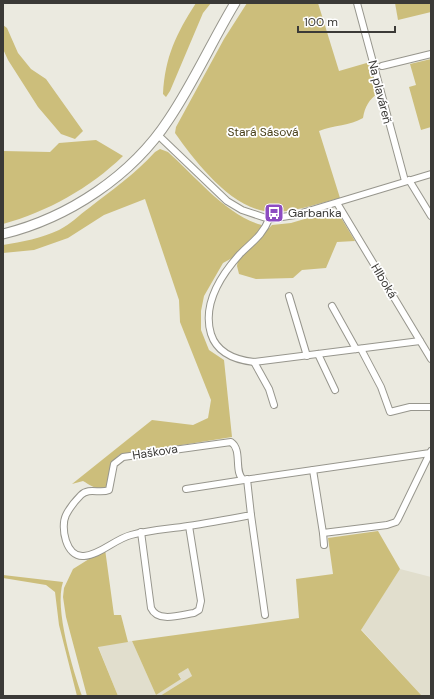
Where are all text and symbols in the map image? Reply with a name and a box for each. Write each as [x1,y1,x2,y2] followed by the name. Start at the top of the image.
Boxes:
[298,8,395,34] scale bar
[304,14,338,30] text: 100 m
[364,59,396,126] street label: Na plaváreň
[227,124,299,140] park label: Stará Sásová
[263,202,285,224] bus stop icon: Garbanka
[288,205,342,221] place label: Garbanka
[367,261,401,301] street label: Hlboká
[131,441,179,463] street label: Haškova

